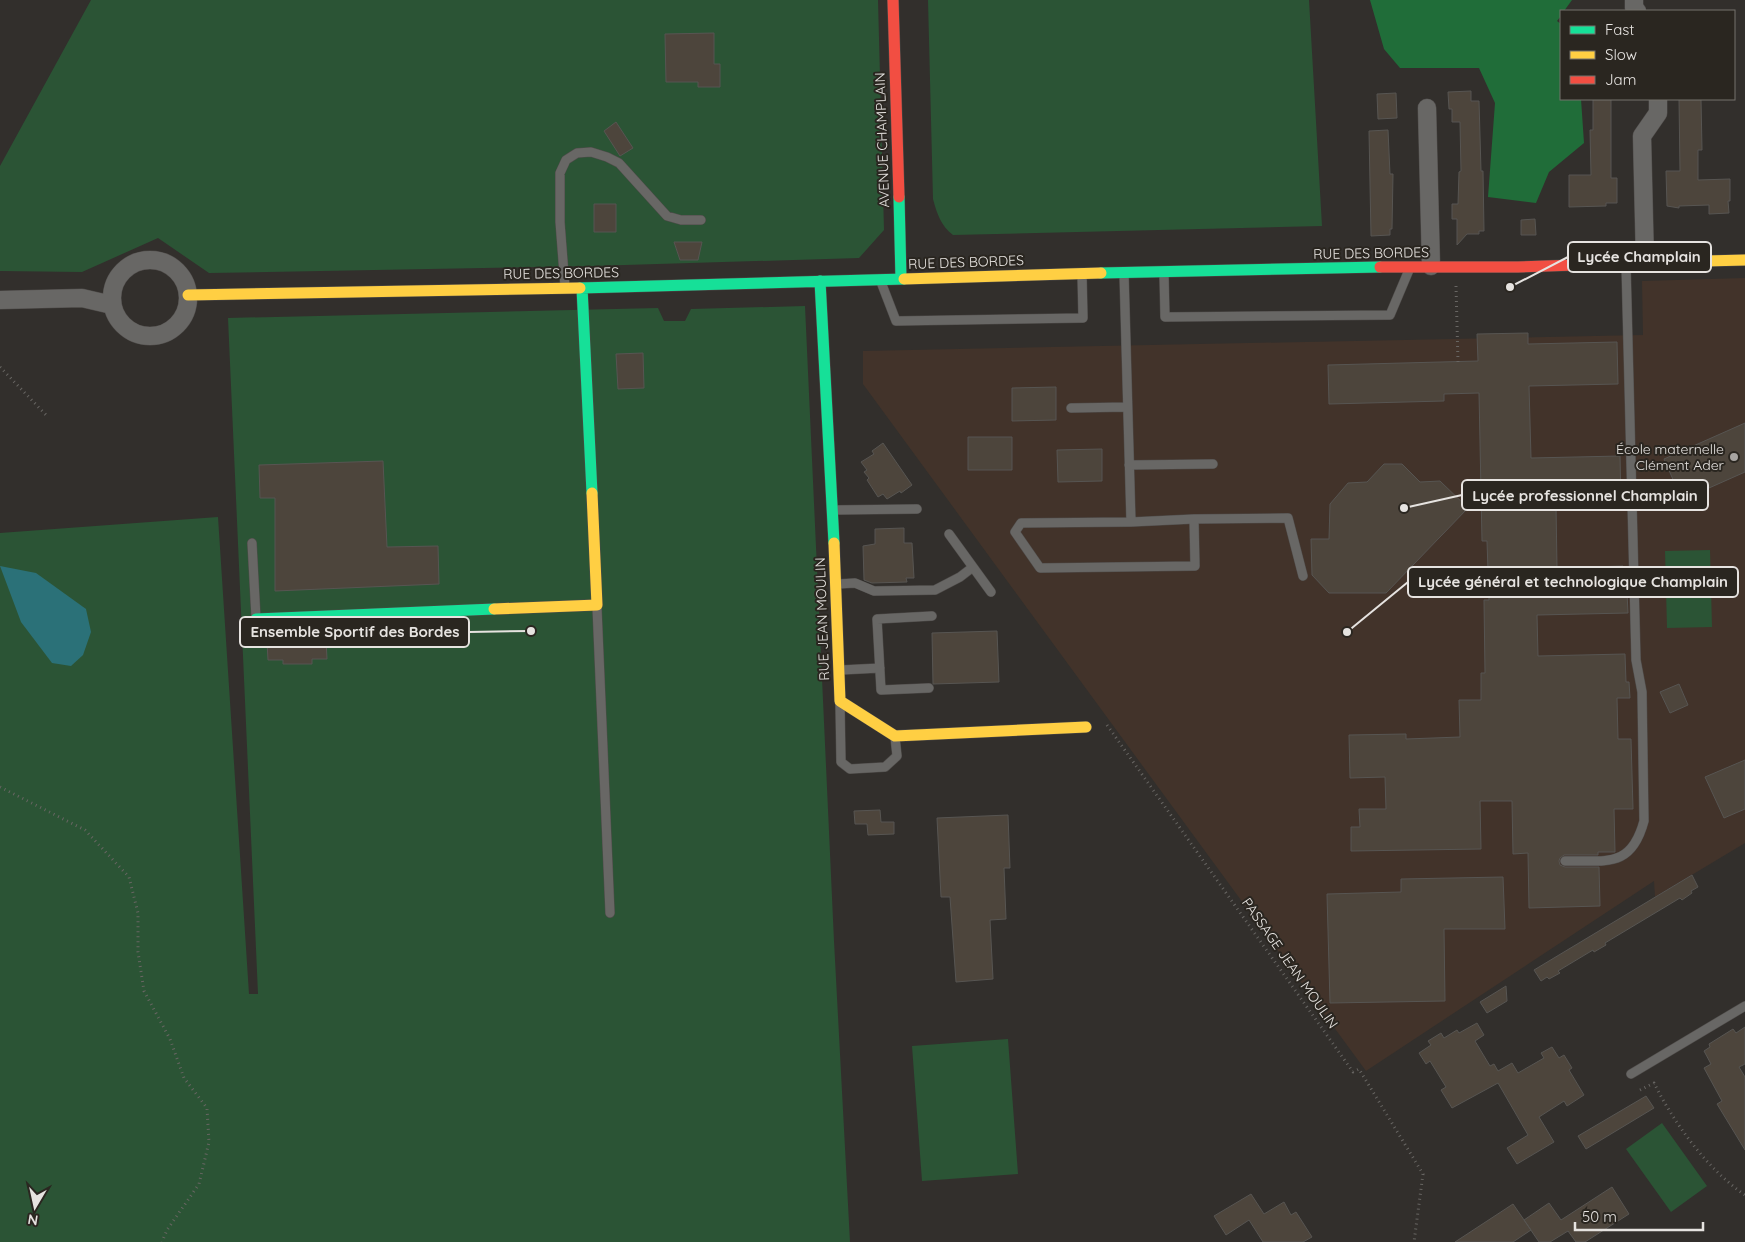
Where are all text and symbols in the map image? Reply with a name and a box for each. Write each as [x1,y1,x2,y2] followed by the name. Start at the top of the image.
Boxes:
[1560,10,1735,100] legend
[1605,20,1634,39] text: Fast
[1605,45,1637,64] text: Slow
[1605,70,1636,89] text: Jam
[871,72,893,208] street label: AVENUE CHAMPLAIN
[1568,242,1711,272] callout: Lycée Champlain
[1313,243,1429,263] street label: RUE DES BORDES
[1577,247,1701,266] text: Lycée Champlain
[908,251,1024,273] street label: RUE DES BORDES
[503,263,619,283] street label: RUE DES BORDES
[1616,440,1725,474] place label: École maternelle Clément Ader
[1728,451,1740,463] marker: École maternelle Clément Ader
[1462,480,1708,510] callout: Lycée professionnel Champlain
[1472,486,1698,505] text: Lycée professionnel Champlain
[811,557,833,681] street label: RUE JEAN MOULIN
[1408,567,1738,597] callout: Lycée général et technologique Champlain
[1418,572,1728,591] text: Lycée général et technologique Champlain
[240,617,469,647] callout: Ensemble Sportif des Bordes
[250,622,460,641] text: Ensemble Sportif des Bordes
[1238,894,1342,1032] street label: PASSAGE JEAN MOULIN
[10,1182,60,1232] north arrow
[1575,1200,1702,1232] scale bar
[1582,1207,1617,1226] text: 50 m
[26,1210,39,1230] text: N

